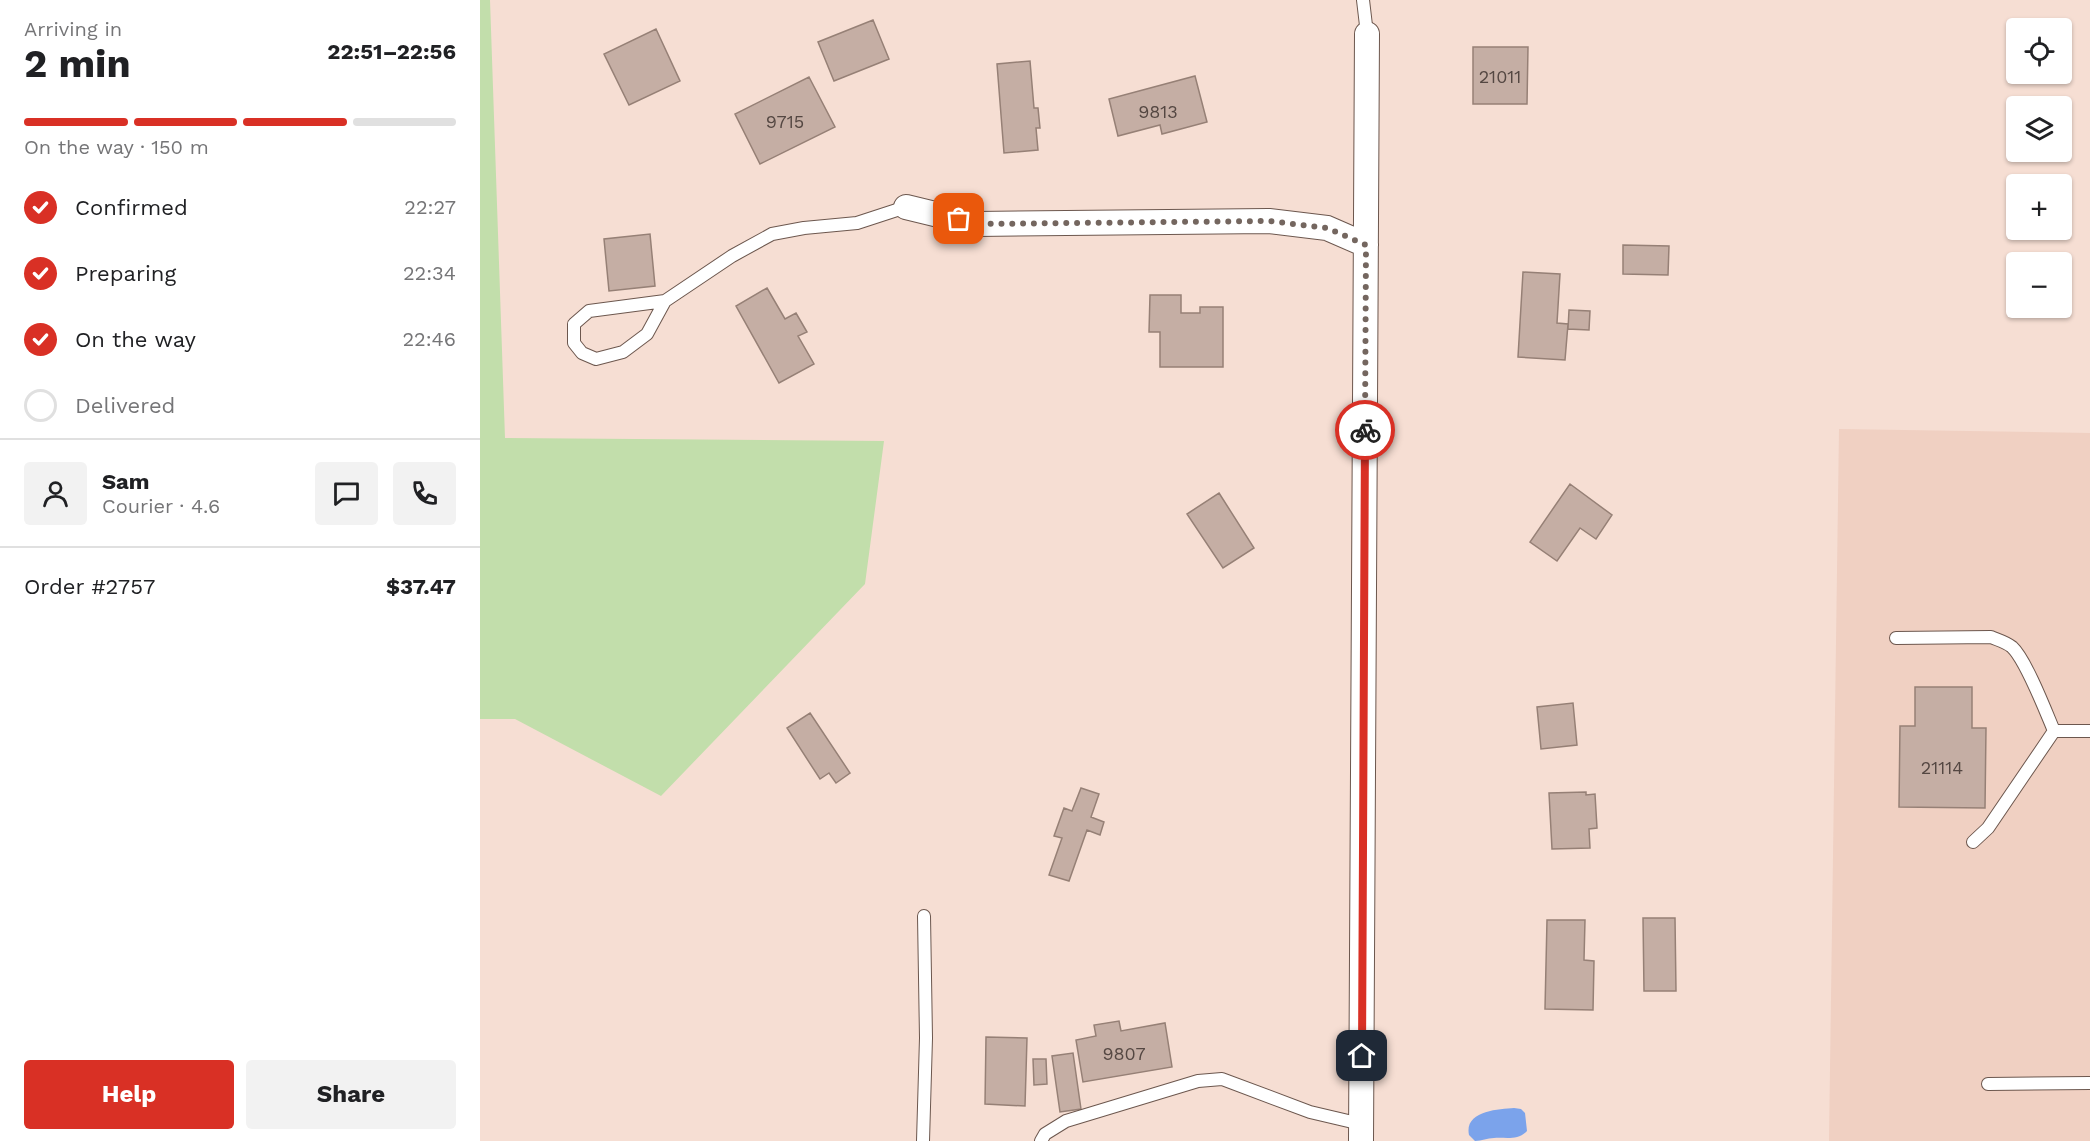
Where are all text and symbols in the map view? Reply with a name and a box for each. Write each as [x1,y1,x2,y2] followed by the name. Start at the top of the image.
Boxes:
[24,17,122,41] text: Arriving in
[2006,18,2072,318] map controls
[2006,18,2072,84] button: locate
[327,39,456,64] text: 22:51–22:56
[24,41,131,86] text: 2 min
[1479,66,1521,87] house number: 21011
[2006,96,2072,162] button: layers
[1138,101,1178,122] house number: 9813
[766,111,804,132] house number: 9715
[24,135,209,159] text: On the way · 150 m
[2006,174,2072,240] button: +
[24,191,57,224] icon: check
[933,193,984,244] pin
[75,195,188,220] text: Confirmed
[404,195,456,219] text: 22:27
[942,202,975,235] icon: bag
[2006,252,2072,318] button: −
[24,257,57,290] icon: check
[75,261,176,286] text: Preparing
[403,261,456,285] text: 22:34
[24,323,57,356] icon: check
[75,327,196,352] text: On the way
[402,327,456,351] text: 22:46
[75,393,175,418] text: Delivered
[1335,400,1395,460] courier
[1349,414,1382,447] icon: bike
[24,462,87,525] button: person
[315,462,378,525] button: chat
[393,462,456,525] button: phone
[102,469,150,494] text: Sam
[102,494,220,518] text: Courier · 4.6
[24,574,155,599] text: Order #2757
[386,574,456,599] text: $37.47
[1921,757,1963,778] house number: 21114
[1336,1030,1387,1081] pin
[1345,1039,1378,1072] icon: home
[1102,1043,1146,1064] house number: 9807
[24,1060,234,1129] button: Help
[246,1060,456,1129] button: Share

